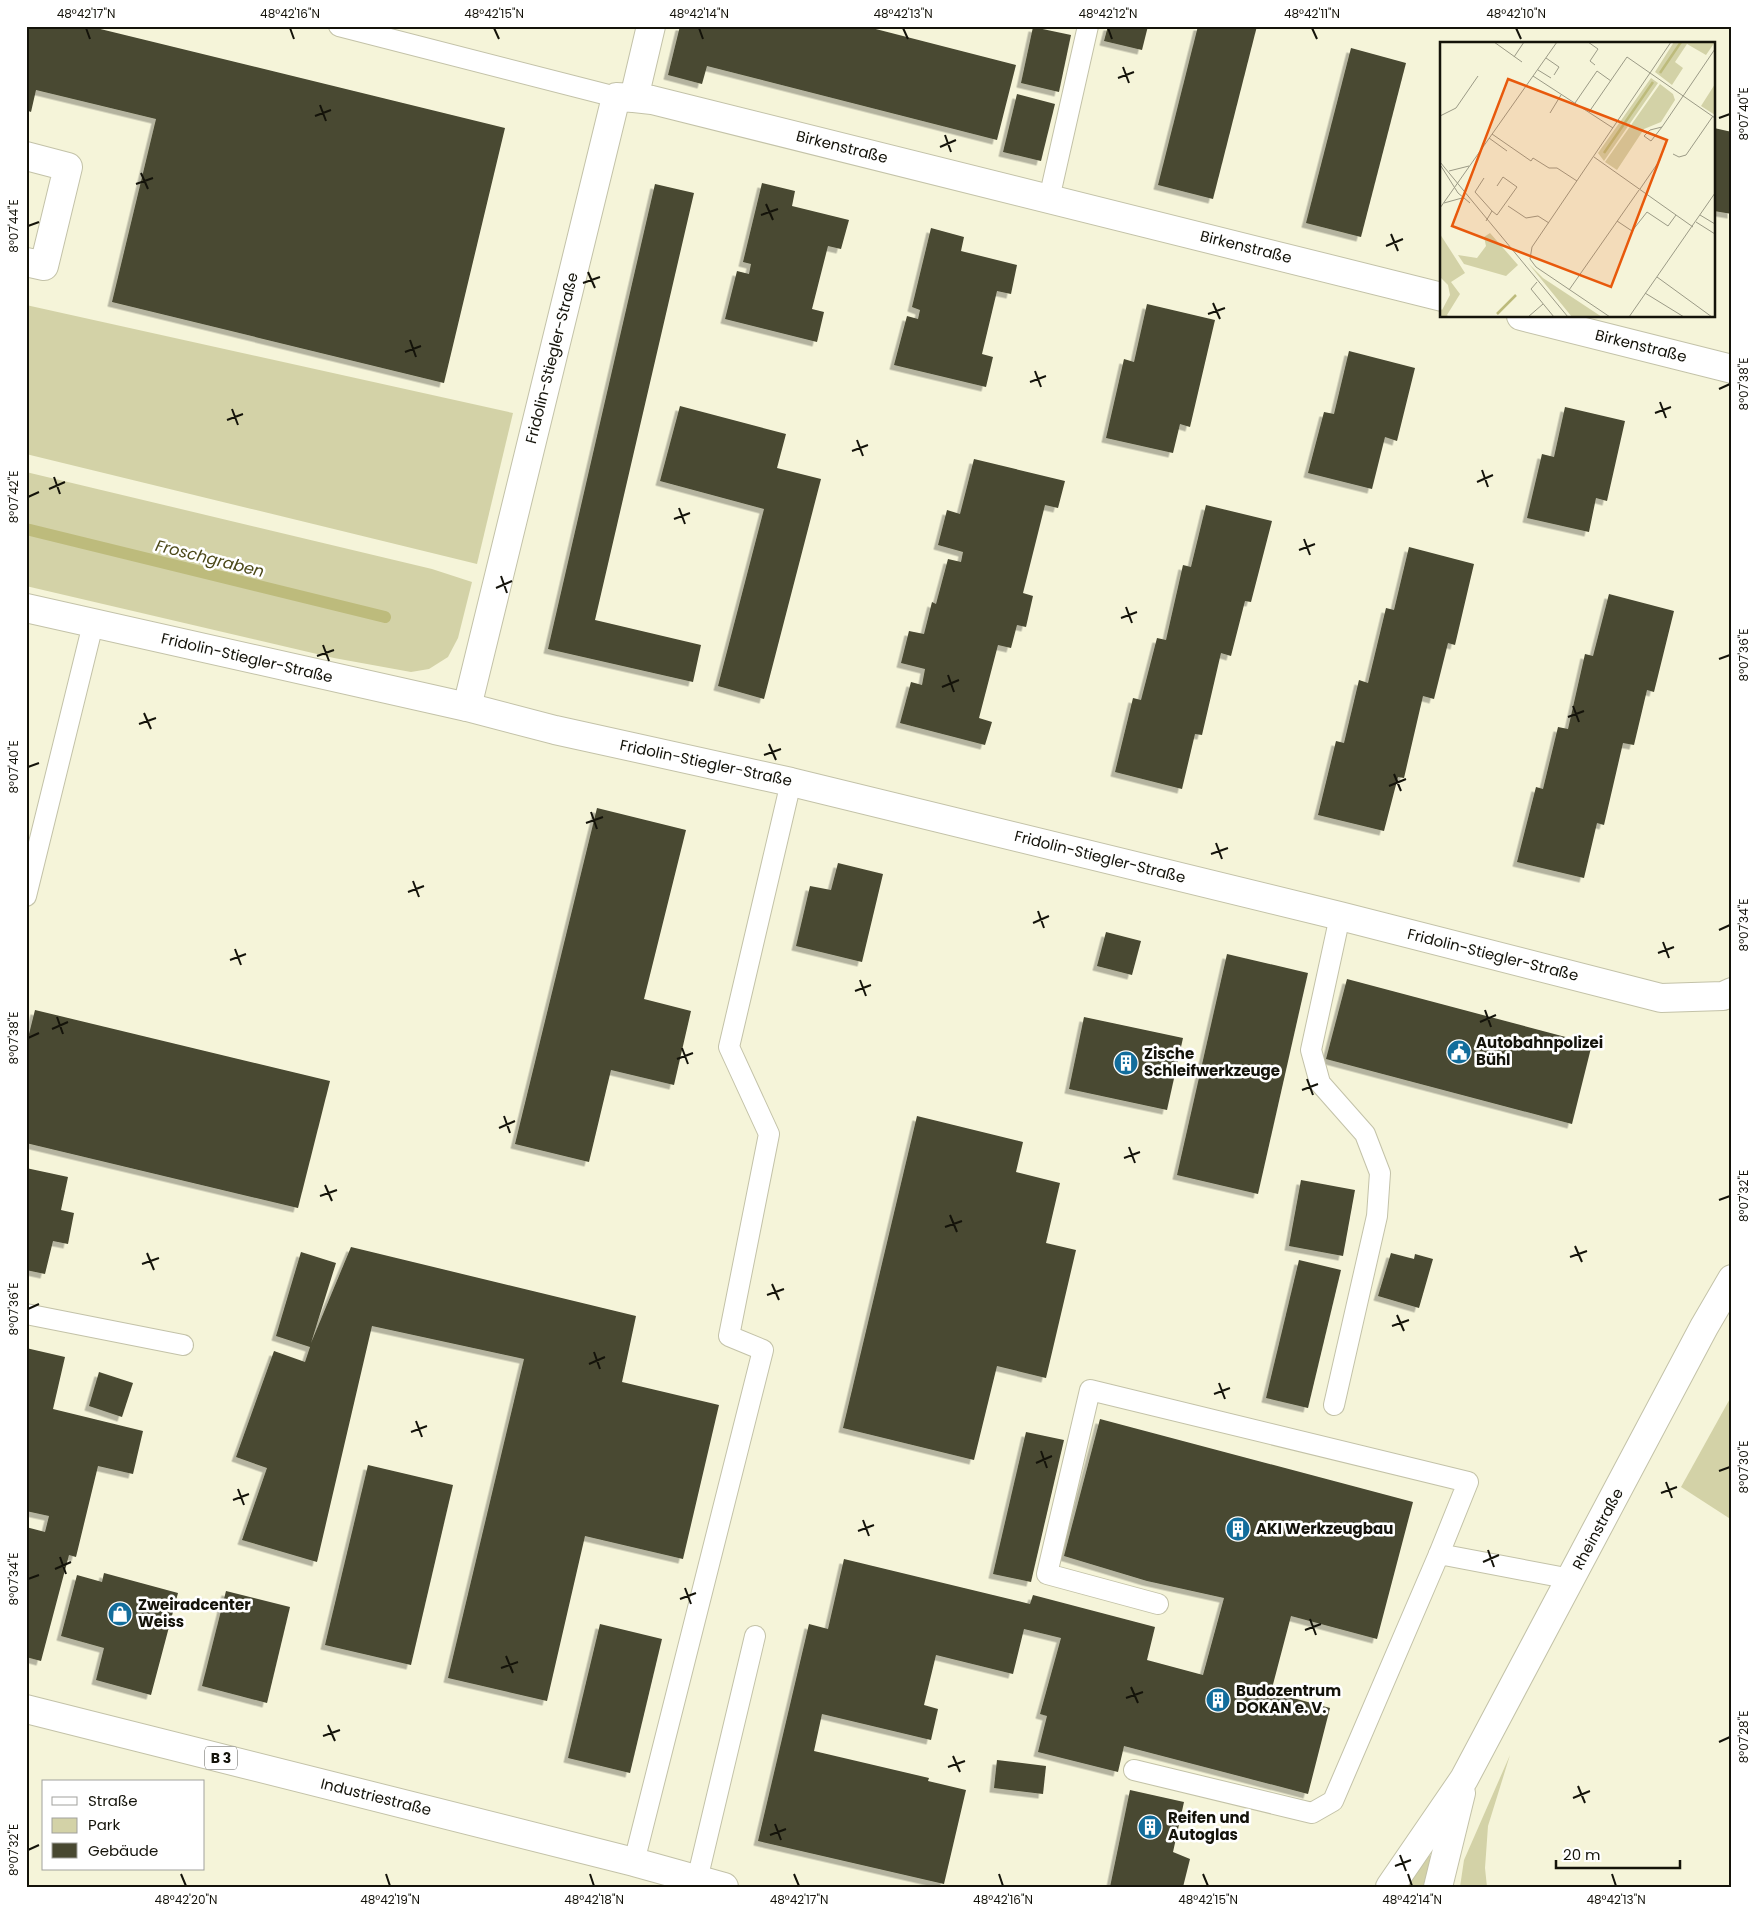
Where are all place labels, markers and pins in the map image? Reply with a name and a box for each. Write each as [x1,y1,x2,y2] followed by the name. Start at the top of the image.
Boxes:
[1476,1032,1603,1070] place label: Autobahnpolizei Bühl
[1446,1039,1472,1065] public building icon: Autobahnpolizei Bühl
[1144,1043,1280,1081] place label: Zische Schleifwerkzeuge
[1113,1050,1139,1076] building icon: Zische Schleifwerkzeuge
[1225,1516,1251,1542] building icon: AKI Werkzeugbau
[1256,1518,1393,1539] place label: AKI Werkzeugbau
[138,1594,251,1632] place label: Zweiradcenter Weiss
[107,1601,133,1627] shop icon: Zweiradcenter Weiss
[1236,1680,1341,1718] place label: Budozentrum DOKAN e. V.
[1205,1687,1231,1713] building icon: Budozentrum DOKAN e. V.
[1168,1807,1250,1845] place label: Reifen und Autoglas
[1137,1814,1163,1840] building icon: Reifen und Autoglas

